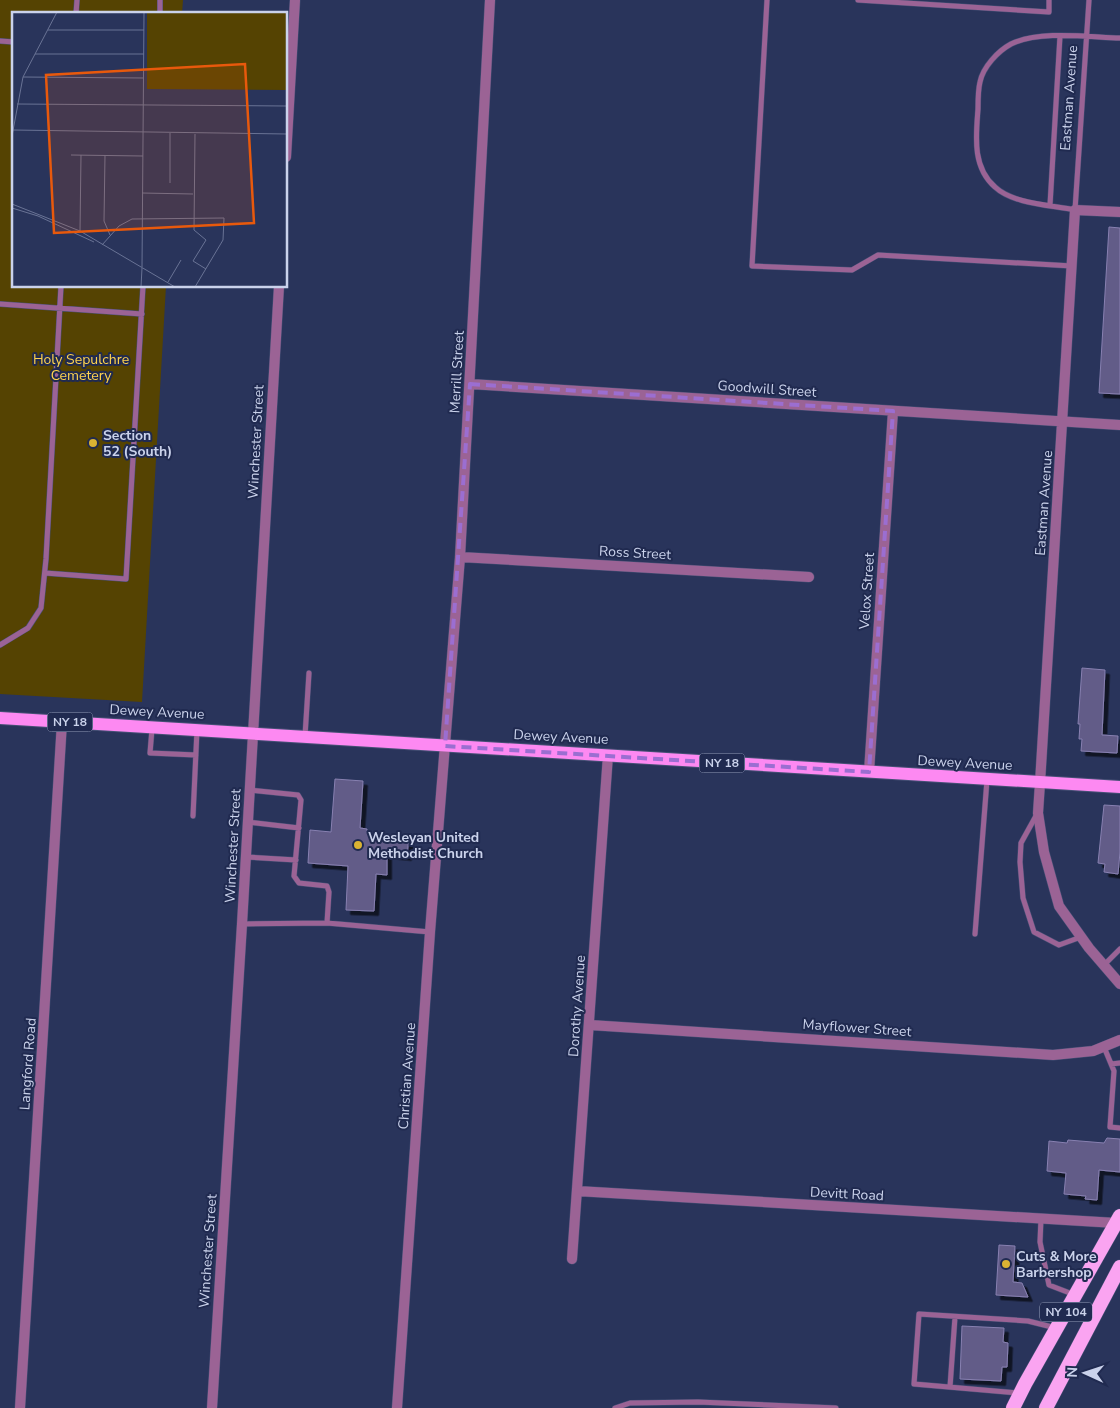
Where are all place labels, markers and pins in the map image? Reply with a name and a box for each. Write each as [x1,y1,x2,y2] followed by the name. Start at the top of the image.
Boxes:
[103,426,172,461] place label: Section 52 (South)
[87,437,99,449] marker: Section 52 (South)
[368,828,483,863] place label: Wesleyan United Methodist Church
[352,839,364,851] marker: Wesleyan United Methodist Church
[1016,1247,1097,1282] place label: Cuts & More Barbershop
[1000,1258,1012,1270] marker: Cuts & More Barbershop

